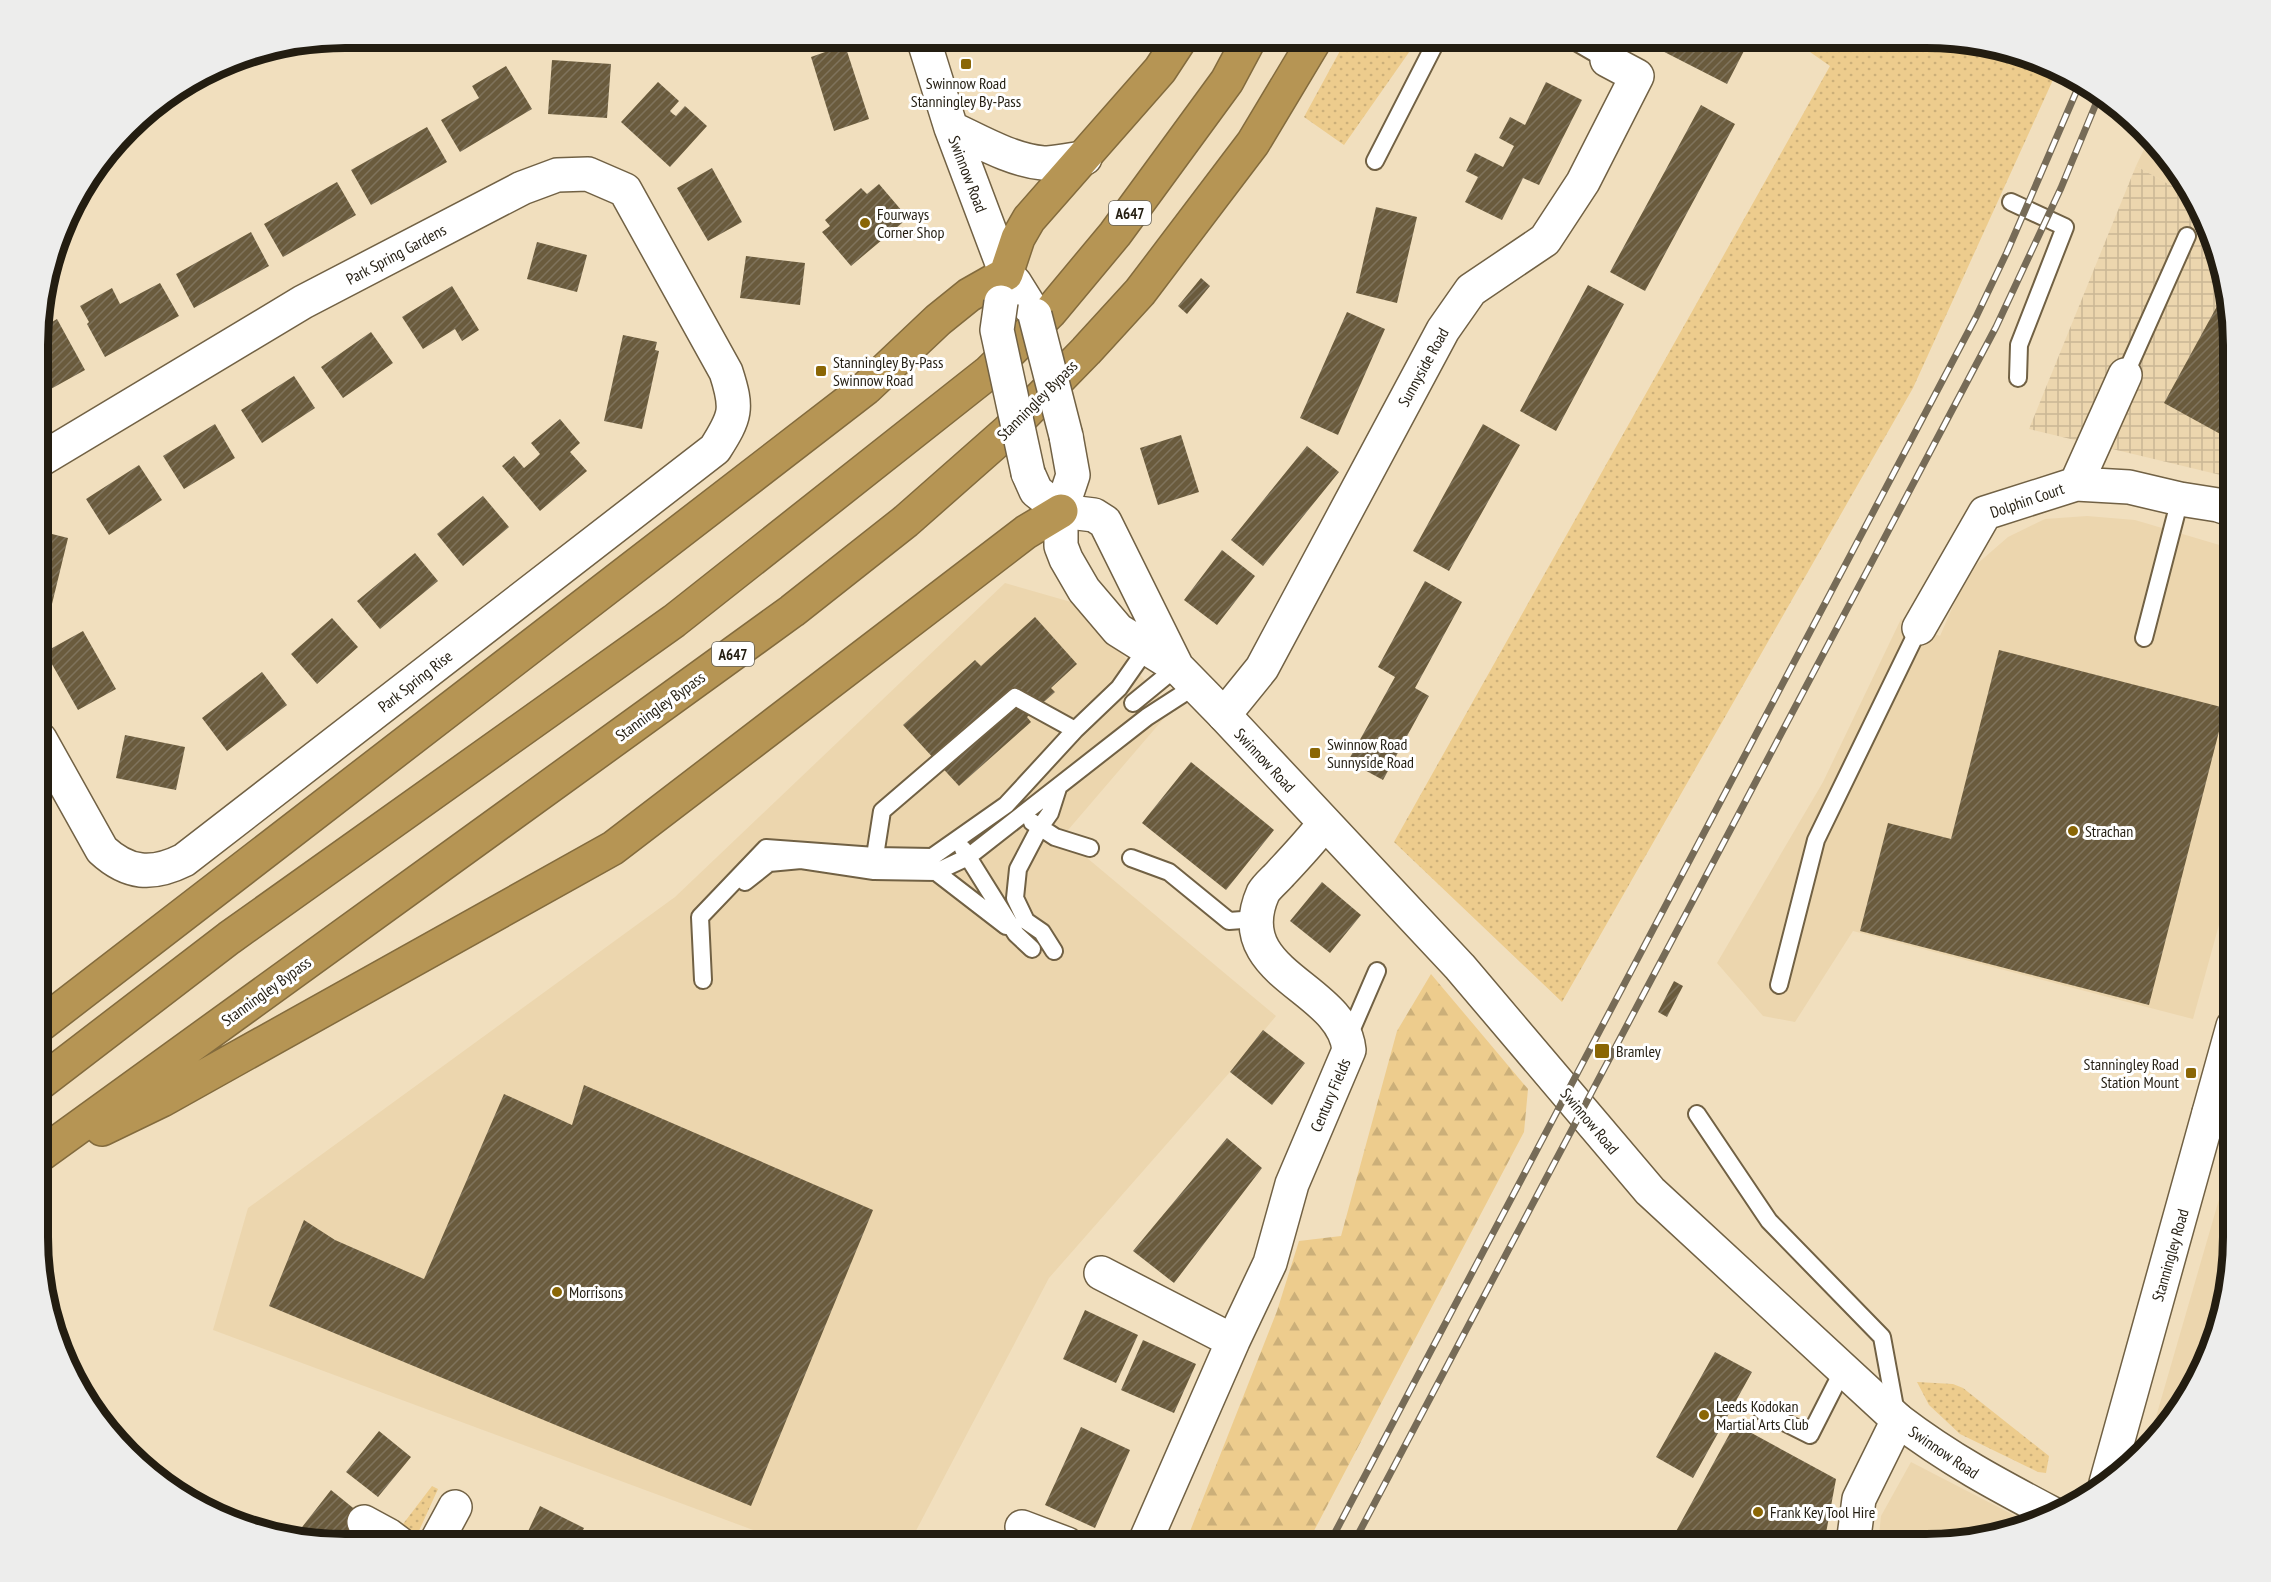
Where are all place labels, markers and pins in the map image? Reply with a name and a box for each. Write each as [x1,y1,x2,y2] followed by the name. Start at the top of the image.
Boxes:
[959,57,973,71] marker: Swinnow Road Stanningley By-Pass
[911,73,1021,111] place label: Swinnow Road Stanningley By-Pass
[877,204,944,242] place label: Fourways Corner Shop
[858,216,872,230] marker: Fourways Corner Shop
[833,352,943,390] place label: Stanningley By-Pass Swinnow Road
[814,364,828,378] marker: Stanningley By-Pass Swinnow Road
[1327,734,1414,772] place label: Swinnow Road Sunnyside Road
[1308,746,1322,760] marker: Swinnow Road Sunnyside Road
[2085,821,2133,841] place label: Strachan
[2066,824,2080,838] marker: Strachan
[1616,1041,1661,1061] place label: Bramley
[1593,1042,1611,1060] marker: Bramley
[2084,1054,2180,1092] place label: Stanningley Road Station Mount
[2184,1066,2198,1080] marker: Stanningley Road Station Mount
[569,1282,623,1302] place label: Morrisons
[550,1285,564,1299] marker: Morrisons
[1716,1396,1809,1434] place label: Leeds Kodokan Martial Arts Club
[1697,1408,1711,1422] marker: Leeds Kodokan Martial Arts Club
[1770,1502,1875,1522] place label: Frank Key Tool Hire
[1751,1505,1765,1519] marker: Frank Key Tool Hire

